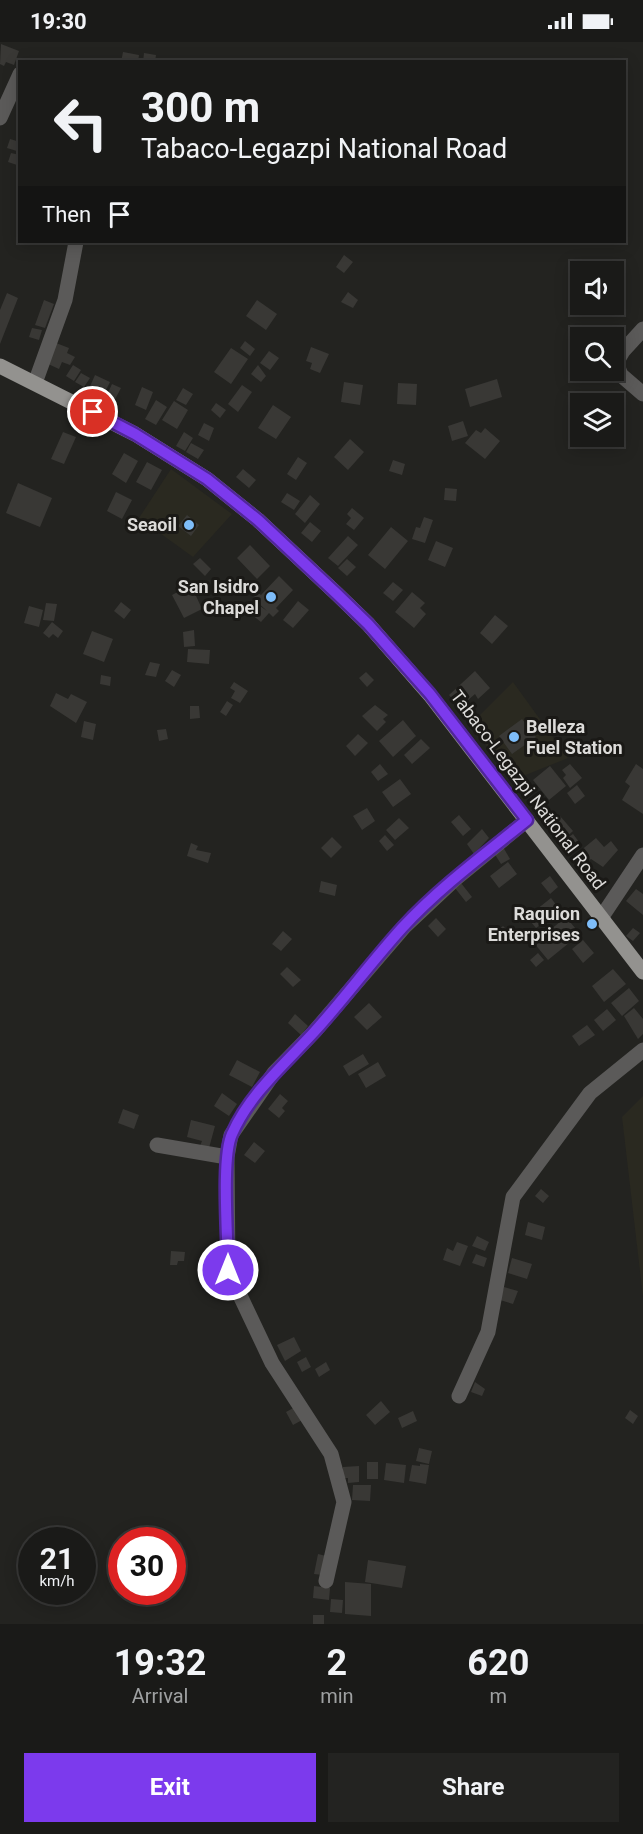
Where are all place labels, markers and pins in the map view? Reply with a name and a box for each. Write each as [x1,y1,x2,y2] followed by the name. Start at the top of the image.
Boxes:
[67,386,118,437] pin
[127,514,177,535] place label: Seaoil
[182,518,196,532] marker: Seaoil
[178,576,259,618] place label: San Isidro Chapel
[264,590,278,604] marker: San Isidro Chapel
[526,716,623,758] place label: Belleza Fuel Station
[507,730,521,744] marker: Belleza Fuel Station
[488,903,580,945] place label: Raquion Enterprises
[585,917,599,931] marker: Raquion Enterprises

